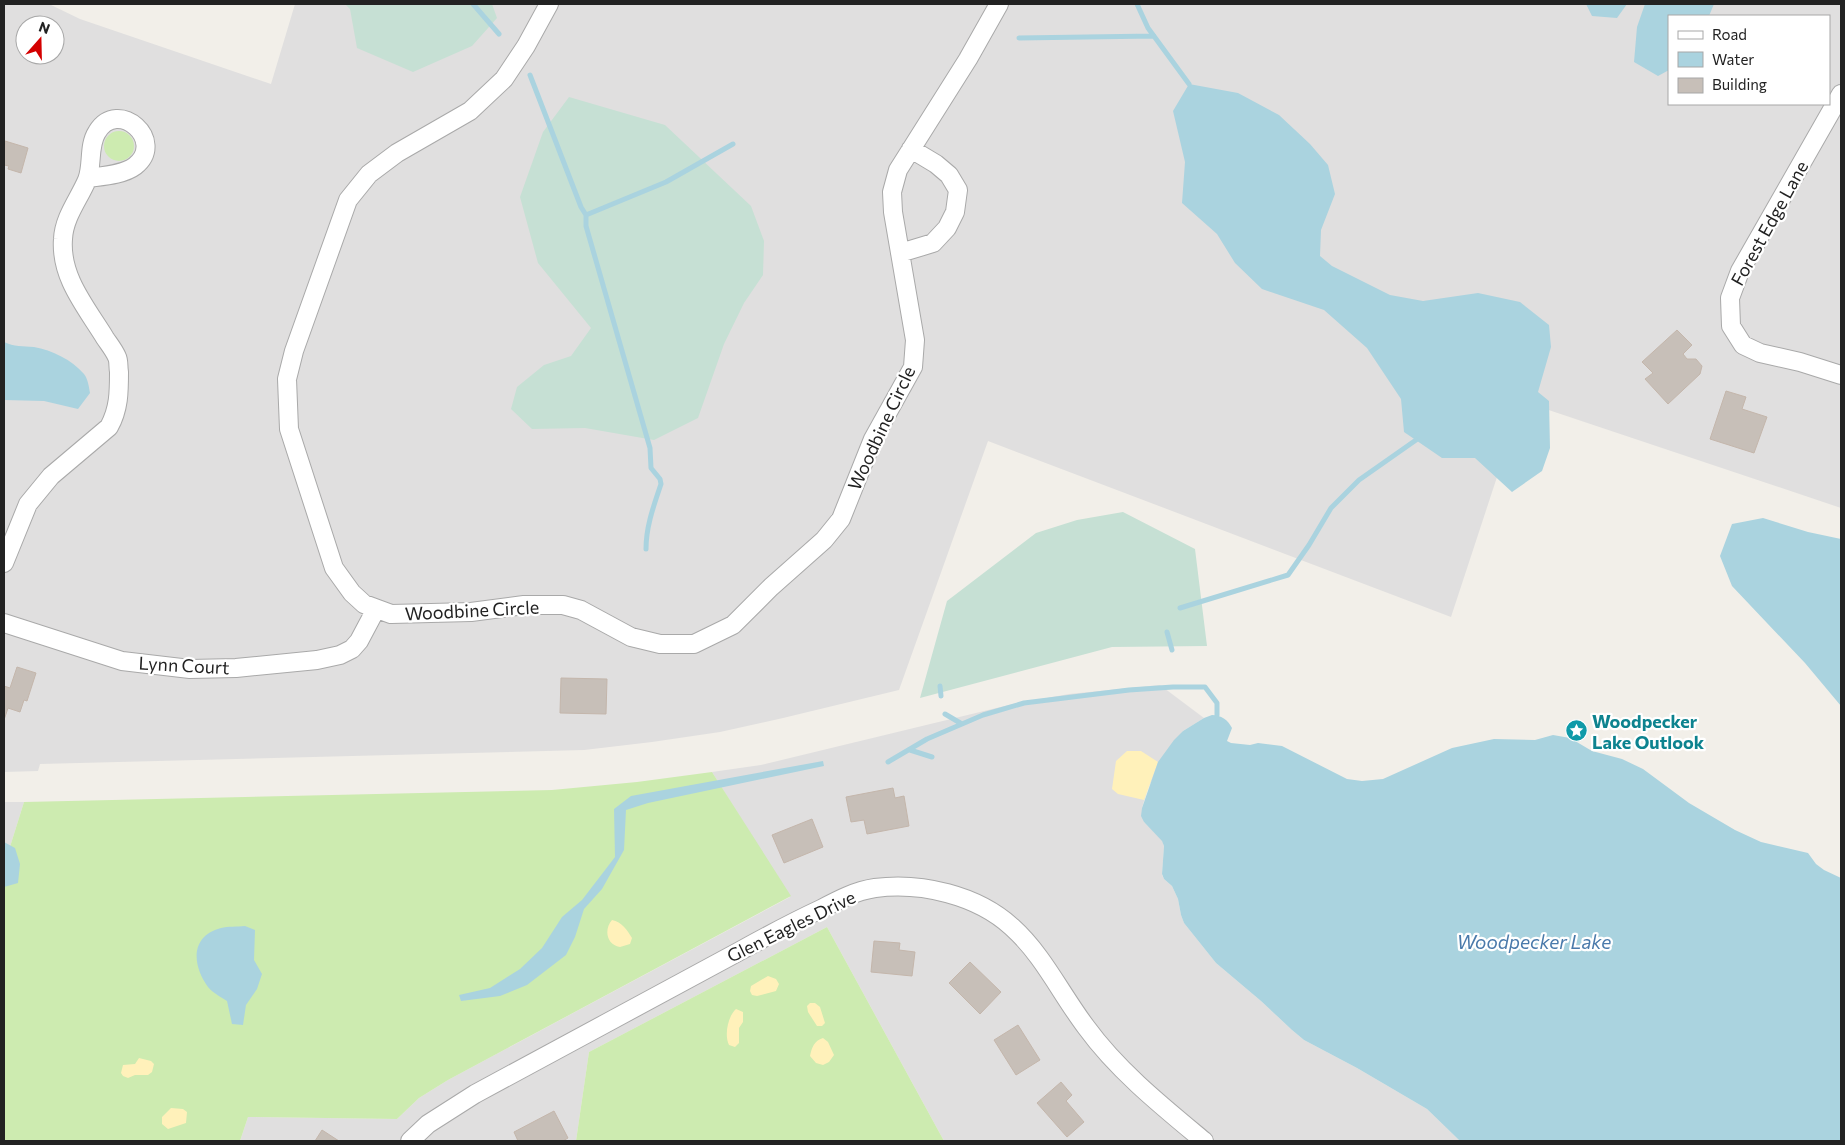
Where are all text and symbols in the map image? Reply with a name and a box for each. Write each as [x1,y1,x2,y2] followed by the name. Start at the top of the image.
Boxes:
[15,15,65,65] north arrow
[1668,15,1830,105] legend
[37,18,52,37] text: N
[1712,25,1747,43] text: Road
[1712,50,1754,68] text: Water
[1712,75,1767,93] text: Building
[1726,157,1812,289] street label: Forest Edge Lane
[843,362,919,494] street label: Woodbine Circle
[404,595,540,625] street label: Woodbine Circle
[138,652,230,678] street label: Lynn Court
[1592,710,1705,753] place label: Woodpecker Lake Outlook
[1564,719,1588,743] place icon: Woodpecker Lake Outlook
[723,885,859,967] street label: Glen Eagles Drive
[1457,930,1611,953] water label: Woodpecker Lake

